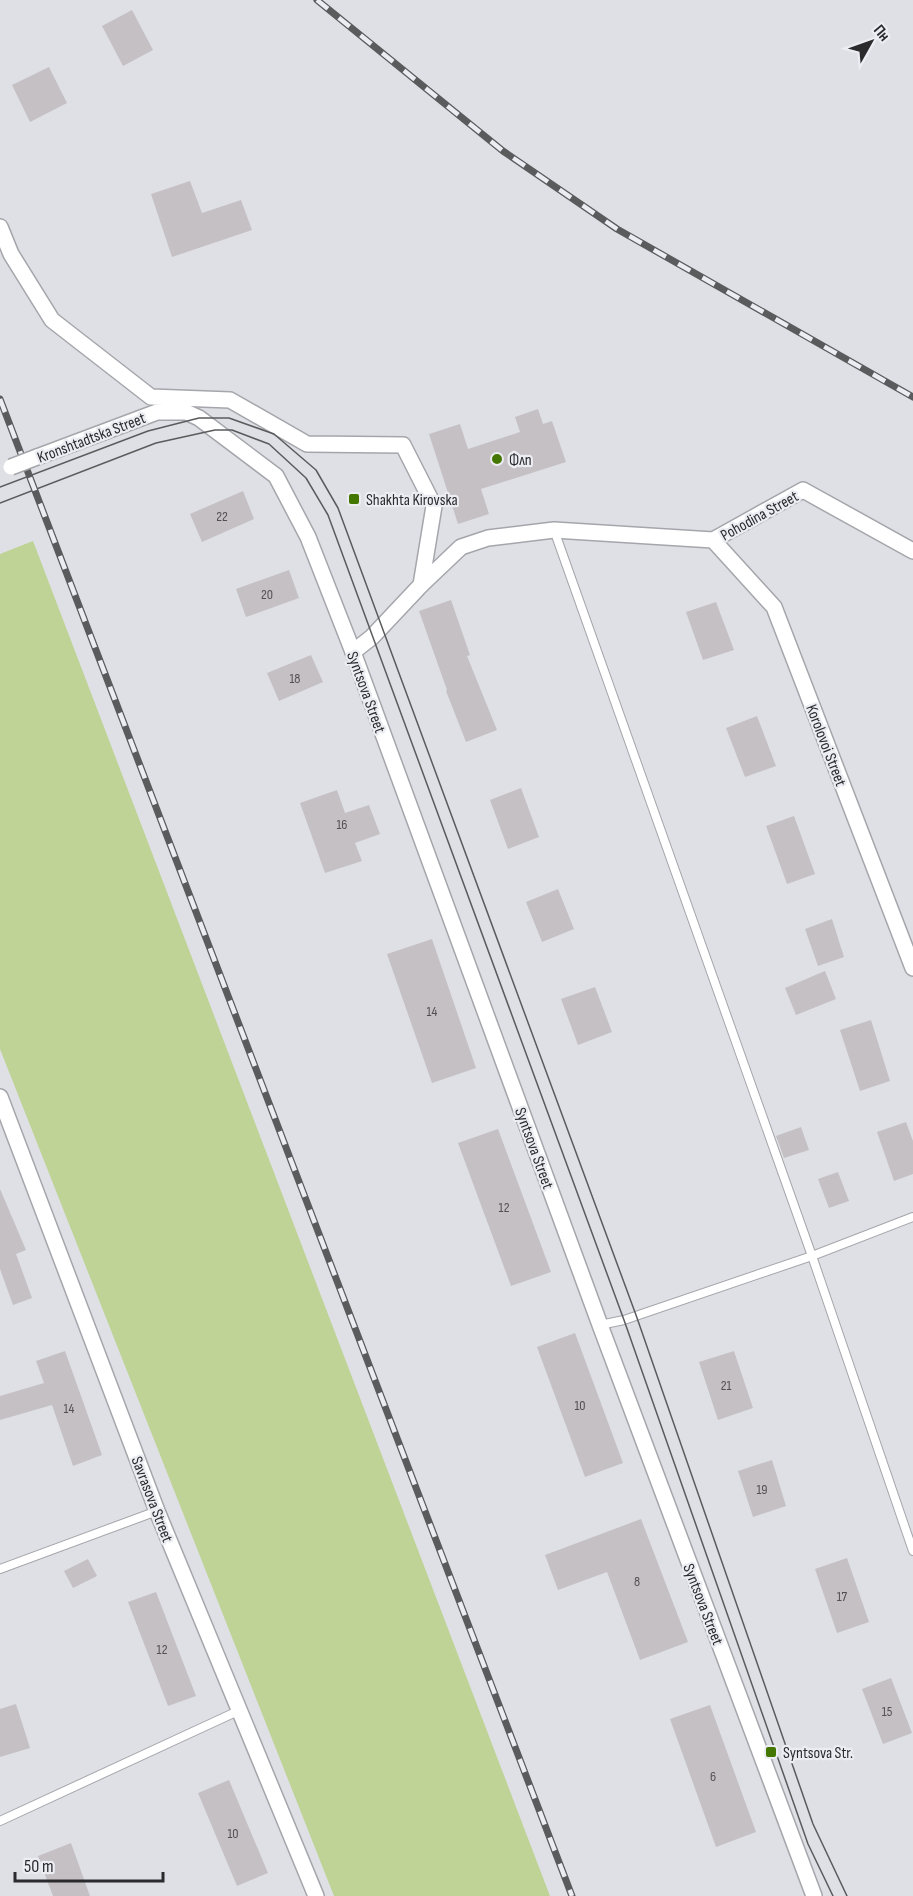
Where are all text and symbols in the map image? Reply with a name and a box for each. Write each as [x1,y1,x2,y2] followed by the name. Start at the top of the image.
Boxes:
[841,12,901,72] north arrow
[869,21,894,45] text: Пн
[35,409,148,468] street label: Kronshtadtska Street
[509,451,532,470] place label: Флп
[490,452,504,466] marker: Флп
[718,487,802,545] street label: Pohodina Street
[366,491,458,510] place label: Shakhta Kirovska
[347,492,361,506] marker: Shakhta Kirovska
[216,508,228,525] house number: 22
[261,586,273,603] house number: 20
[342,649,389,736] street label: Syntsova Street
[289,670,301,687] house number: 18
[801,702,850,789] street label: Korolovoi Street
[336,816,348,833] house number: 16
[427,1003,438,1020] house number: 14
[510,1105,557,1192] street label: Syntsova Street
[499,1199,510,1216] house number: 12
[721,1377,731,1394] house number: 21
[574,1397,586,1414] house number: 10
[64,1400,75,1417] house number: 14
[127,1454,177,1545] street label: Savrasova Street
[756,1481,768,1498] house number: 19
[678,1561,727,1648] street label: Syntsova Street
[634,1573,640,1590] house number: 8
[837,1588,848,1605] house number: 17
[157,1641,168,1658] house number: 12
[882,1703,893,1720] house number: 15
[783,1744,853,1763] place label: Syntsova Str.
[764,1745,778,1759] marker: Syntsova Str.
[710,1768,716,1785] house number: 6
[227,1825,239,1842] house number: 10
[15,1845,164,1883] scale bar
[24,1856,54,1877] text: 50 m

